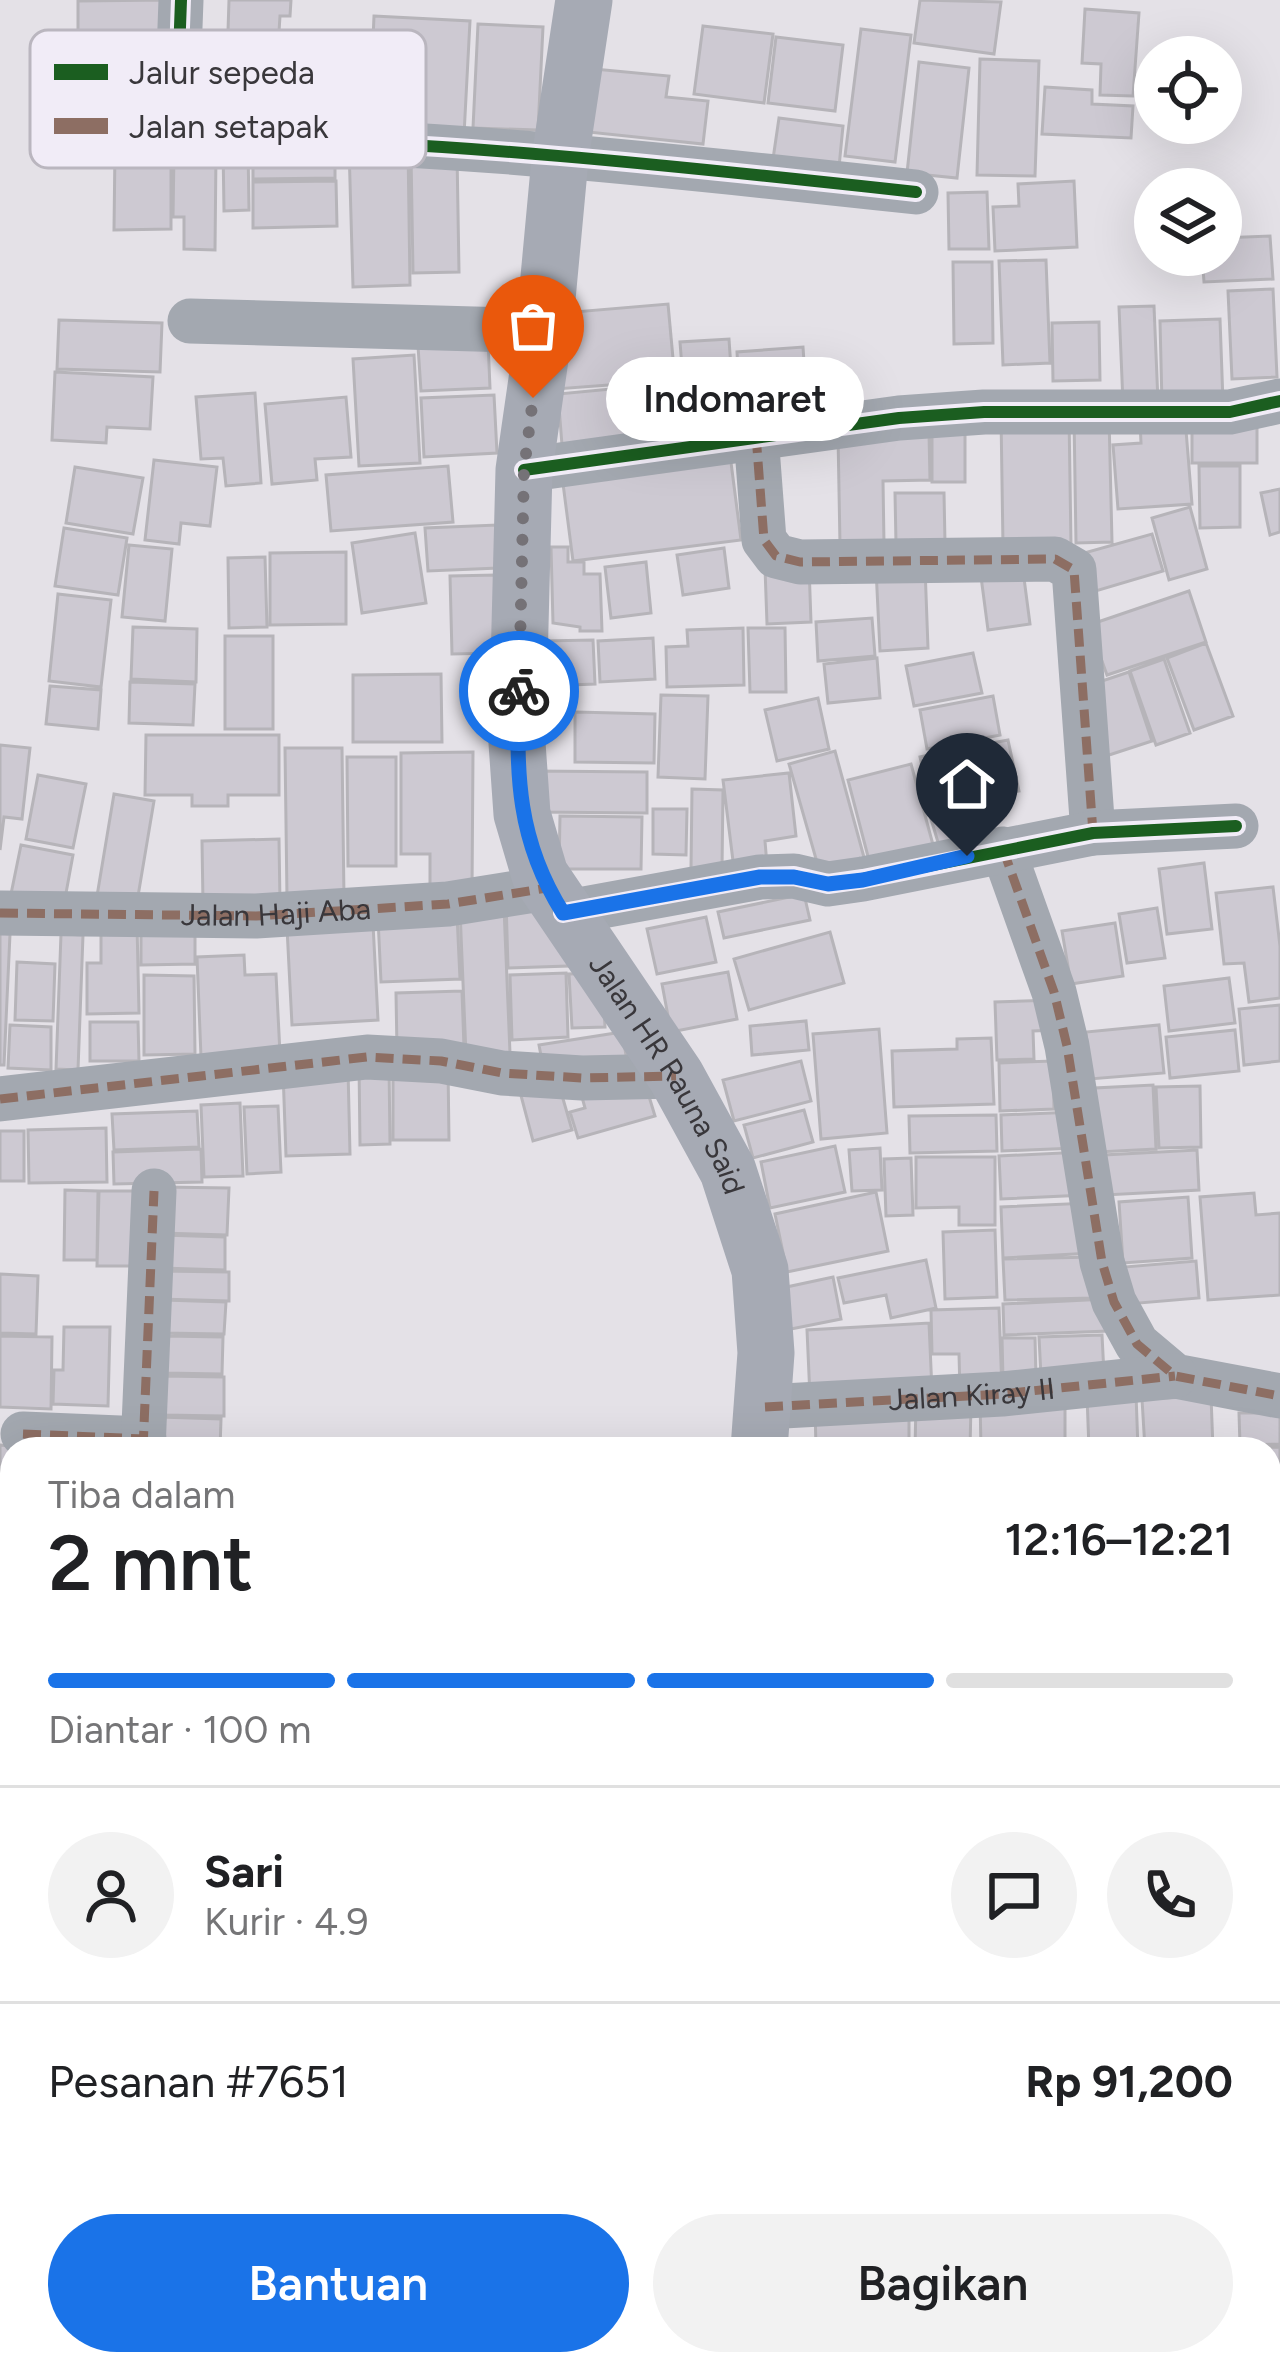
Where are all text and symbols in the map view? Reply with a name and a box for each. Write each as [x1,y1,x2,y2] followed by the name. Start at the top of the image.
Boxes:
[30,30,426,168] legend
[1134,36,1242,276] map controls
[1134,36,1242,144] button: locate
[129,53,315,92] text: Jalur sepeda
[129,107,328,146] text: Jalan setapak
[1134,168,1242,276] button: layers
[482,275,584,398] pin
[500,293,566,359] icon: bag
[605,356,863,440] callout: Indomaret
[643,375,827,422] text: Indomaret
[459,631,579,751] courier
[486,658,552,724] icon: bike
[916,733,1018,856] pin
[934,751,1000,817] icon: home
[181,890,372,934] street label: Jalan Haji Aba
[581,947,753,1199] street label: Jalan HR Rauna Said
[887,1370,1057,1418] street label: Jalan Kiray II
[48,1471,235,1518] text: Tiba dalam
[1005,1512,1233,1566] text: 12:16–12:21
[48,1516,253,1610] text: 2 mnt
[48,1706,311,1753] text: Diantar · 100 m
[48,1832,174,1958] button: person
[951,1832,1077,1958] button: chat
[1107,1832,1233,1958] button: phone
[204,1844,284,1898] text: Sari
[204,1898,368,1945] text: Kurir · 4.9
[48,2054,349,2108] text: Pesanan #7651
[1025,2054,1233,2108] text: Rp 91,200
[48,2214,629,2352] button: Bantuan
[653,2214,1233,2352] button: Bagikan

